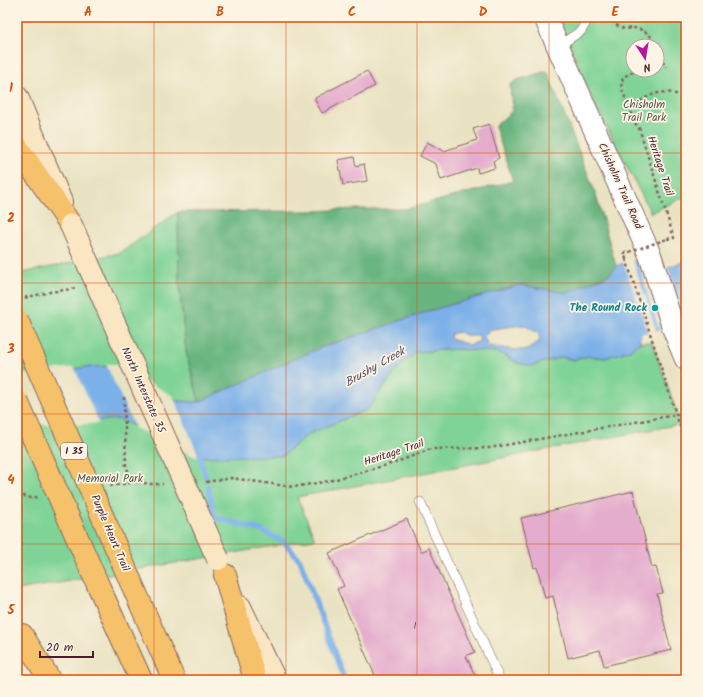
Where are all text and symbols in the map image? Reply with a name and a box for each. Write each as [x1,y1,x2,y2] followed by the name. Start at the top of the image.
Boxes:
[84,2,92,23] text: A
[216,2,224,23] text: B
[348,2,356,23] text: C
[479,2,488,23] text: D
[611,2,619,23] text: E
[625,38,665,78] north arrow
[642,57,652,76] text: N
[9,78,13,99] text: 1
[622,96,667,127] park label: Chisholm Trail Park
[642,133,678,199] street label: Heritage Trail
[593,140,647,233] street label: Chisholm Trail Road
[7,208,15,229] text: 2
[570,299,648,317] place label: The Round Rock
[650,303,660,313] marker: The Round Rock
[6,339,15,360] text: 3
[341,341,411,392] water label: Brushy Creek
[116,344,171,437] street label: North Interstate 35
[361,435,427,471] street label: Heritage Trail
[61,443,87,459] road number: I 35
[7,470,15,491] text: 4
[77,470,144,488] park label: Memorial Park
[86,492,134,575] street label: Purple Heart Trail
[7,600,16,621] text: 5
[414,619,417,634] house number: 1
[40,633,93,659] scale bar
[46,638,74,657] text: 20 m

